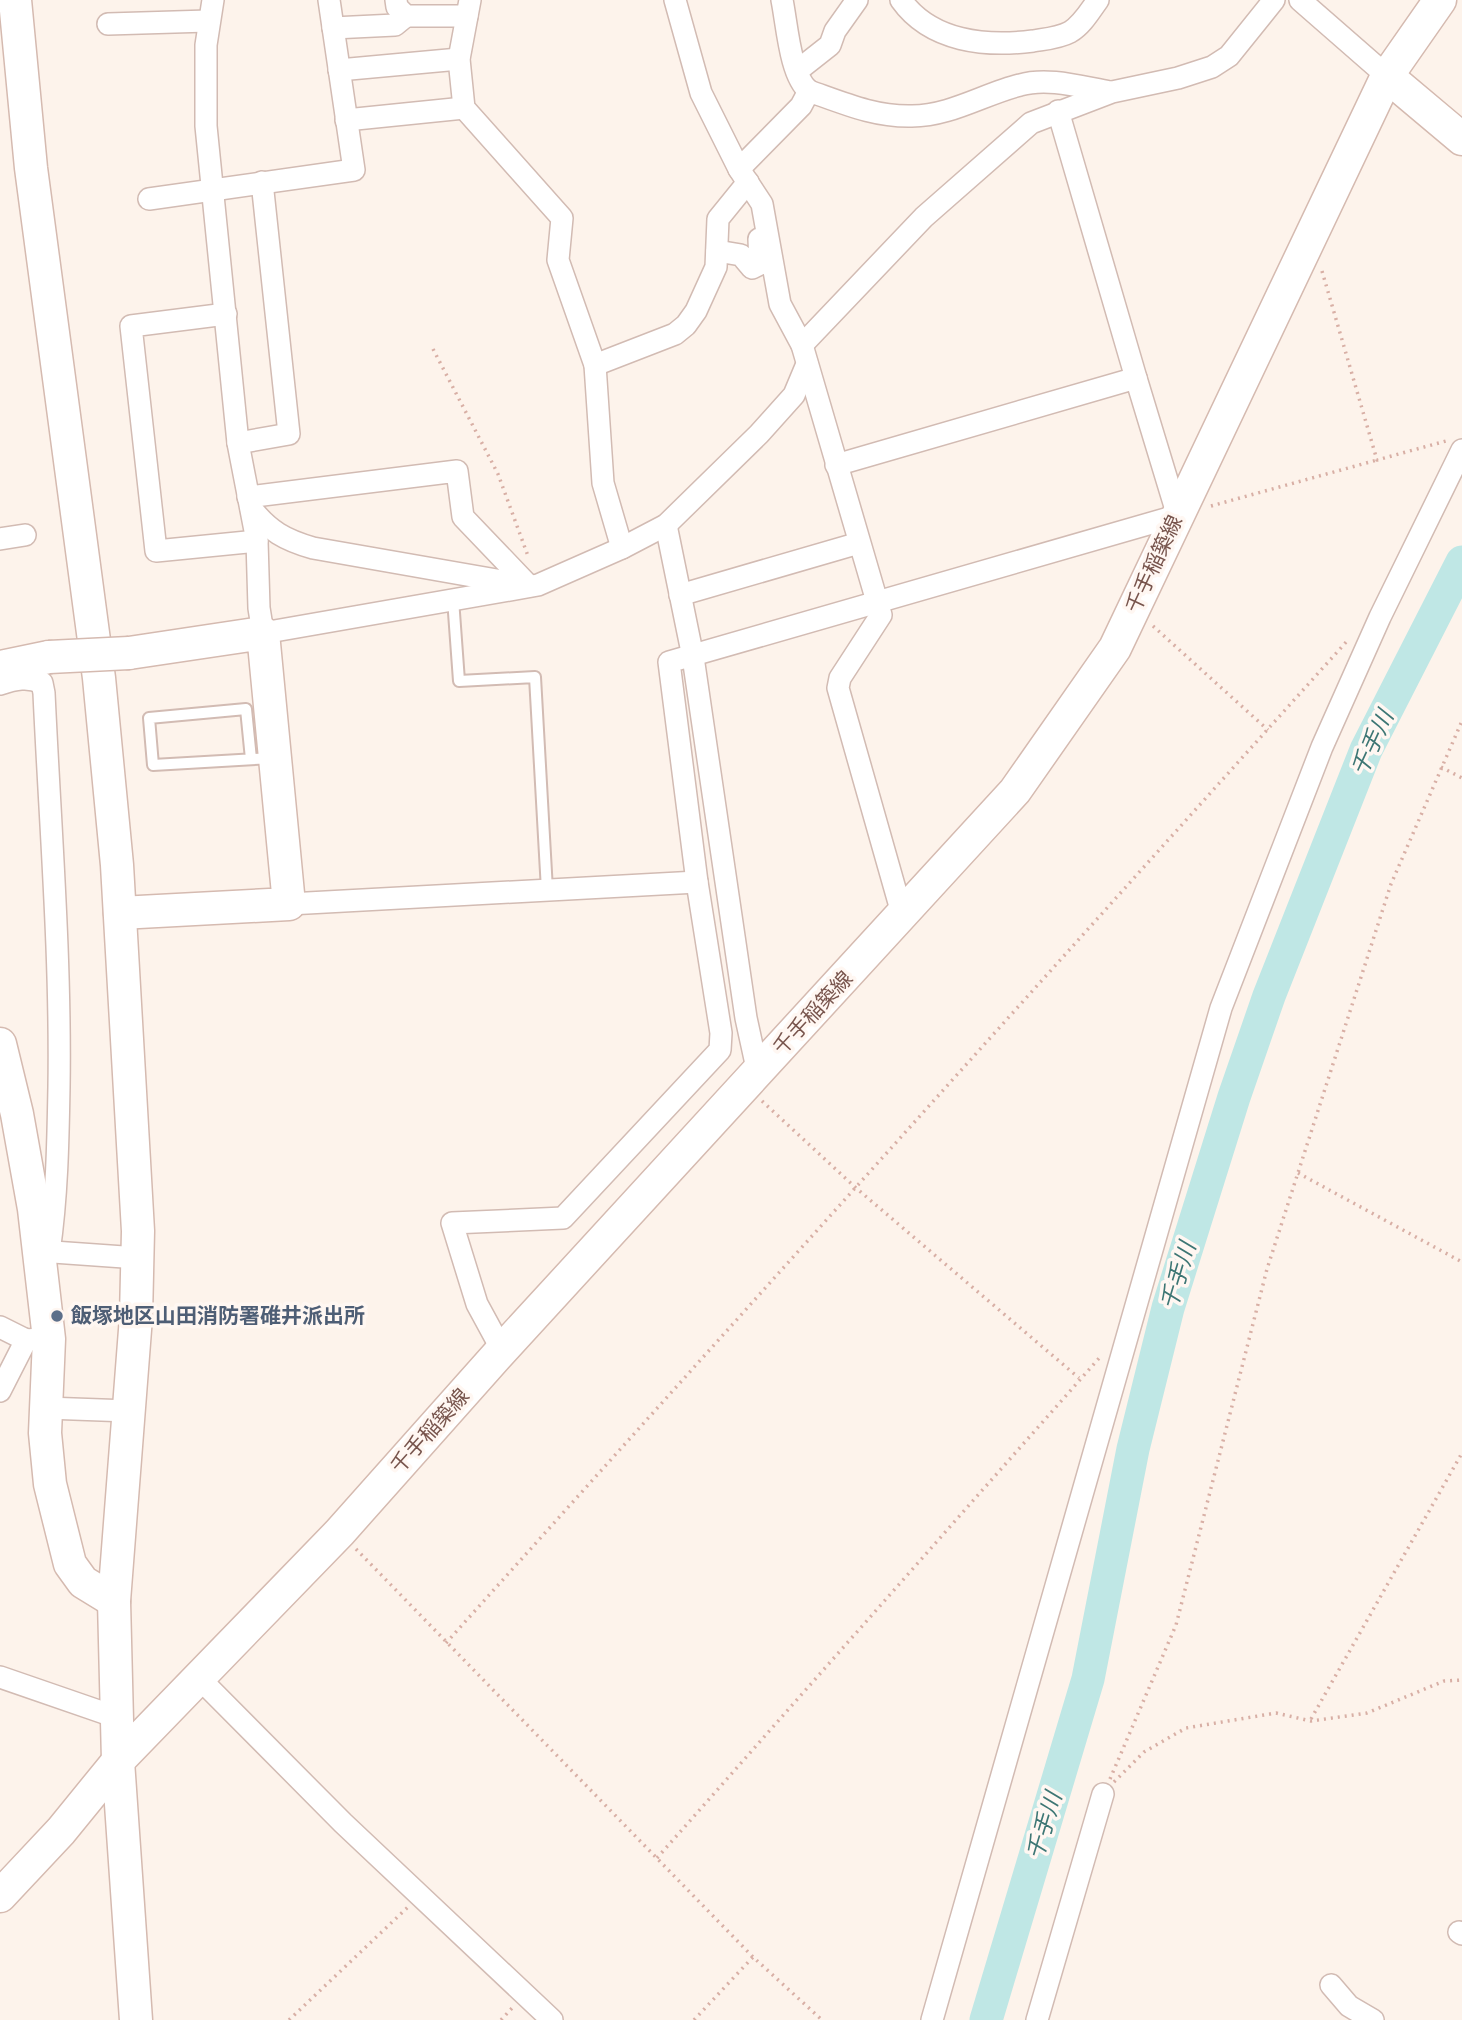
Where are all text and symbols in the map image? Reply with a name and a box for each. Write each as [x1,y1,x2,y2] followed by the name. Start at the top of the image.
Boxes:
[1120,511,1187,617] street label: 千手稲築線
[1345,703,1401,780] water label: 千手川
[768,966,858,1060] street label: 千手稲築線
[1155,1236,1202,1313] water label: 千手川
[70,1303,365,1328] place label: 飯塚地区山田消防署碓井派出所
[49,1308,65,1324] marker: 飯塚地区山田消防署碓井派出所
[385,1383,474,1478] street label: 千手稲築線
[1021,1786,1068,1863] water label: 千手川

